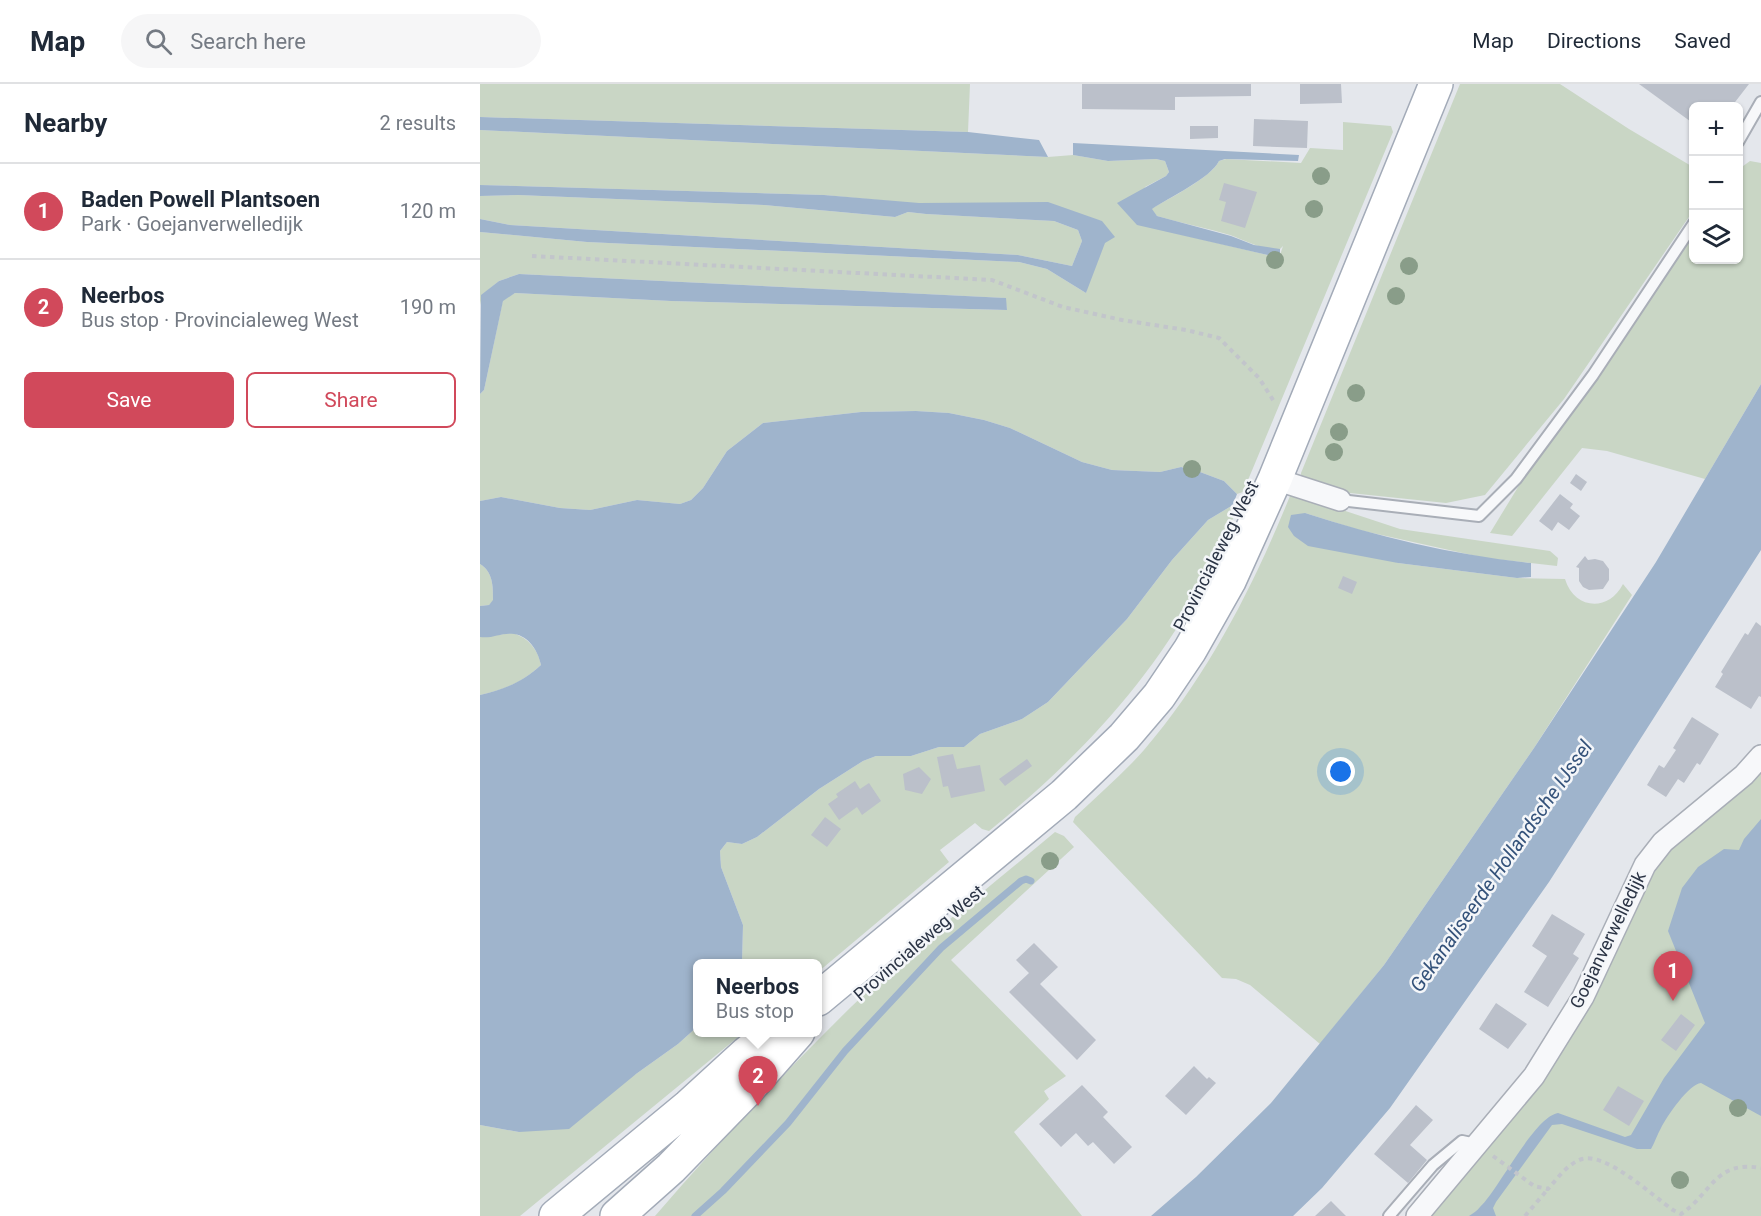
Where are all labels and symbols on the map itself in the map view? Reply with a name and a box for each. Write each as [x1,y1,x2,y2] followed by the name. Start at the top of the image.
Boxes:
[1169,477,1263,635] street label: Provincialeweg West
[1405,735,1597,996] water label: Gekanaliseerde Hollandsche IJssel
[1326,757,1355,786] your location
[1565,867,1650,1012] street label: Goejanverwelledijk
[849,880,988,1005] street label: Provincialeweg West
[1654,952,1692,1001] pin: 1
[738,1056,778,1106] pin: 2

